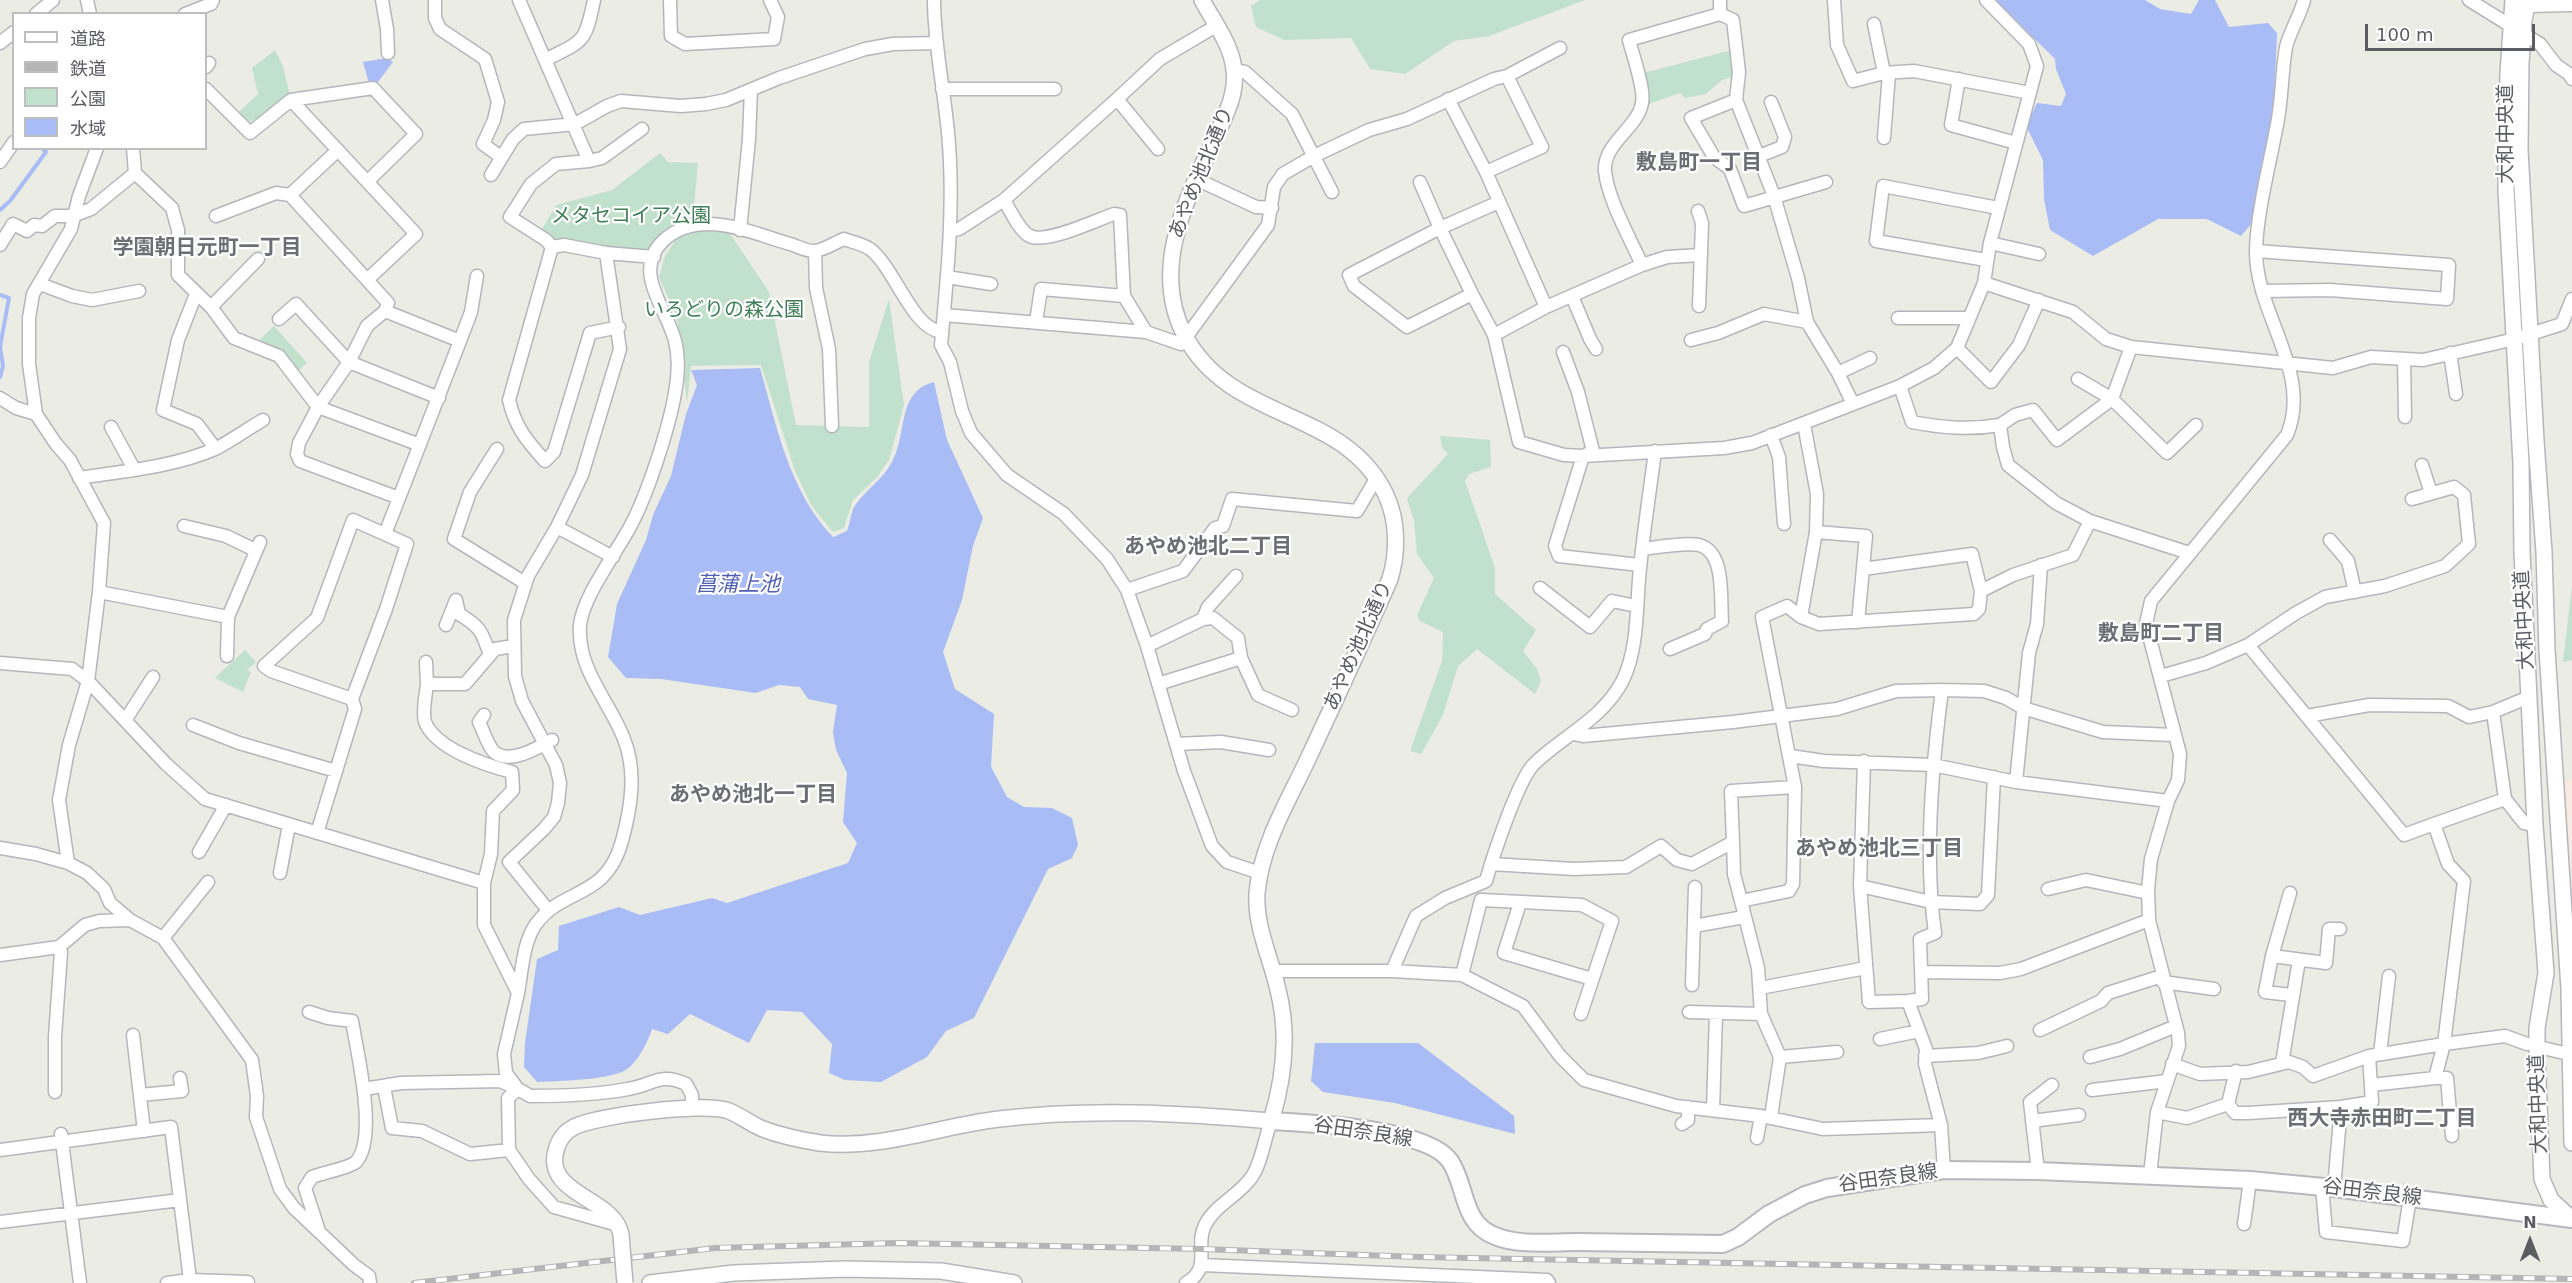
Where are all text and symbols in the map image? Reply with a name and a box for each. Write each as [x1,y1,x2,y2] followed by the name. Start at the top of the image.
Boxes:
[12,12,207,150] legend
[2368,12,2538,50] scale bar
[2376,24,2434,45] text: 100 m
[70,28,106,49] text: 道路
[70,58,106,79] text: 鉄道
[2495,84,2519,184] street label: 大和中央道
[70,88,106,109] text: 公園
[1165,104,1239,242] street label: あやめ池北通り
[70,118,106,139] text: 水域
[1636,151,1762,177] district label: 敷島町一丁目
[551,205,711,229] park label: メタセコイア公園
[113,236,301,262] district label: 学園朝日元町一丁目
[644,299,804,323] park label: いろどりの森公園
[1124,535,1292,561] district label: あやめ池北二丁目
[2510,569,2540,671] street label: 大和中央道
[696,573,780,599] water label: 菖蒲上池
[1320,577,1398,715] street label: あやめ池北通り
[2098,622,2224,648] district label: 敷島町二丁目
[669,783,837,809] district label: あやめ池北一丁目
[1795,837,1963,863] district label: あやめ池北三丁目
[2525,1054,2553,1154] street label: 大和中央道
[2288,1107,2476,1133] district label: 西大寺赤田町二丁目
[1312,1113,1414,1153] street label: 谷田奈良線
[1837,1160,1939,1198] street label: 谷田奈良線
[2321,1175,2423,1211] street label: 谷田奈良線
[2500,1211,2560,1271] north arrow
[2523,1213,2537,1232] text: N

